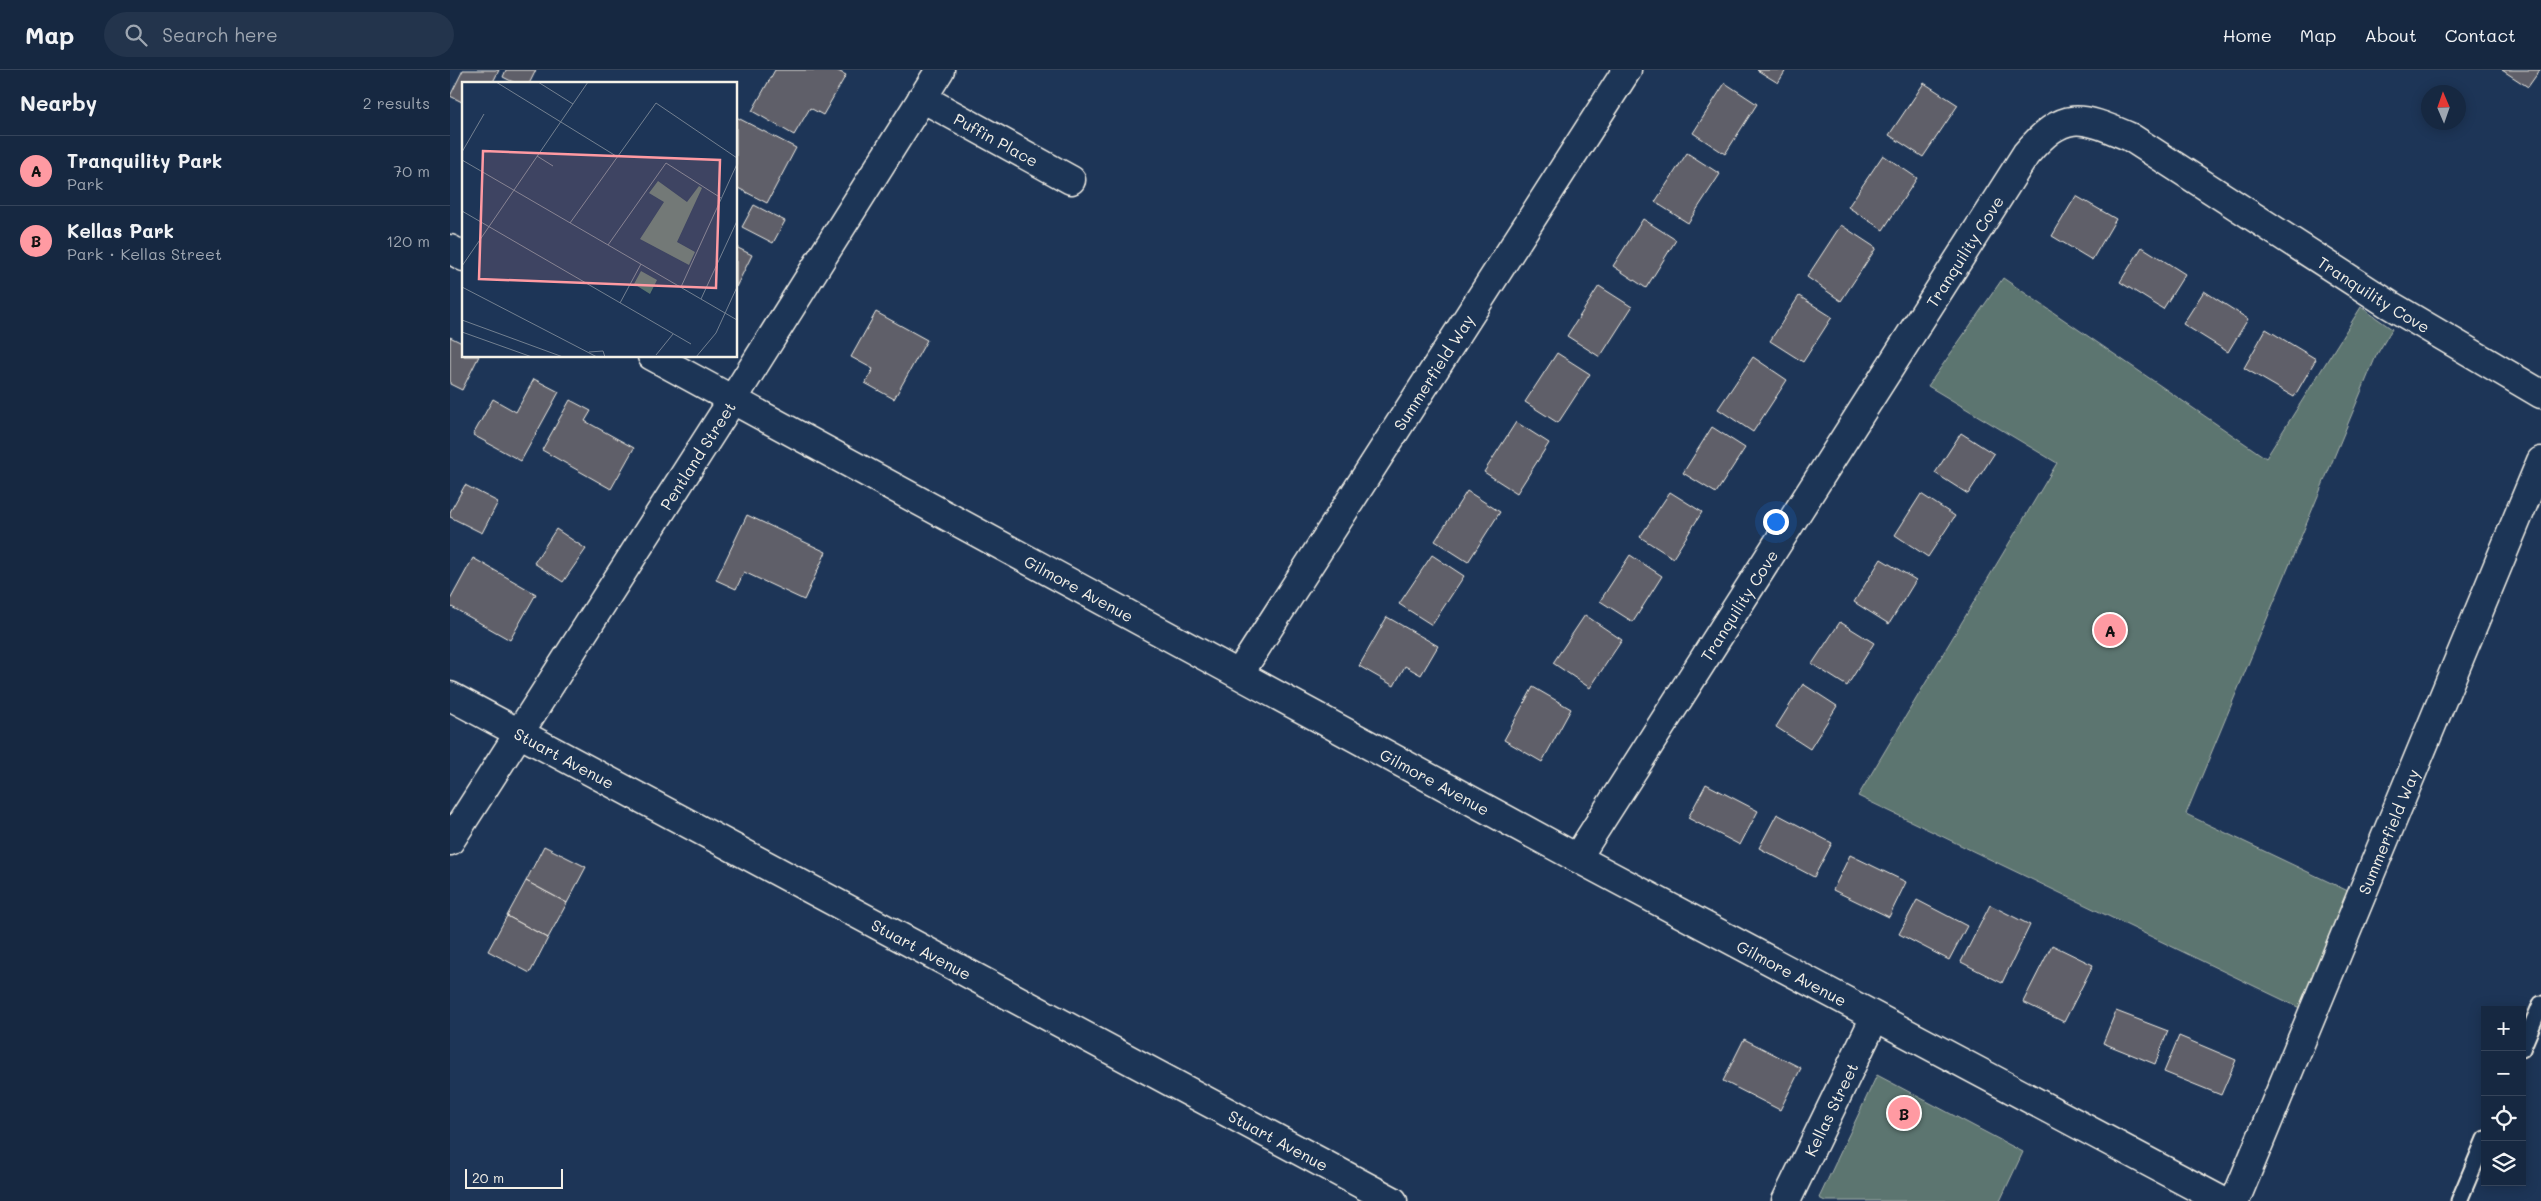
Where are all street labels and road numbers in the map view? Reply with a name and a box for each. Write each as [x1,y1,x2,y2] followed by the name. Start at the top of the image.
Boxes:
[951,107,1042,171] street label: Puffin Place
[1921,191,2008,311] street label: Tranquility Cove
[2314,251,2434,337] street label: Tranquility Cove
[1388,310,1478,434] street label: Summerfield Way
[654,397,739,513] street label: Pentland Street
[1695,545,1782,665] street label: Tranquility Cove
[1021,550,1138,626] street label: Gilmore Avenue
[511,722,618,793] street label: Stuart Avenue
[1377,743,1494,819] street label: Gilmore Avenue
[2353,765,2423,897] street label: Summerfield Way
[868,913,975,984] street label: Stuart Avenue
[1733,935,1851,1010] street label: Gilmore Avenue
[1799,1059,1862,1159] street label: Kellas Street
[1225,1104,1332,1175] street label: Stuart Avenue

